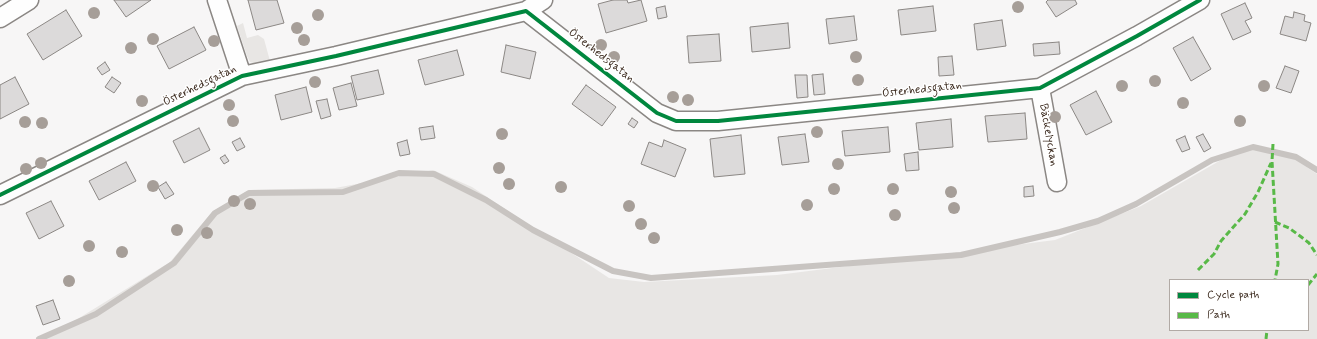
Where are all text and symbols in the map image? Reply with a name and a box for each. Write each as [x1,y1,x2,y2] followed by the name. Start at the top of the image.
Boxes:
[565,26,637,86] street label: Österhedsgatan
[161,62,239,110] street label: Österhedsgatan
[882,79,962,101] street label: Österhedsgatan
[1035,103,1061,167] street label: Bäckelyckan
[1169,279,1309,331] legend
[1207,287,1259,303] text: Cycle path
[1207,307,1230,323] text: Path

